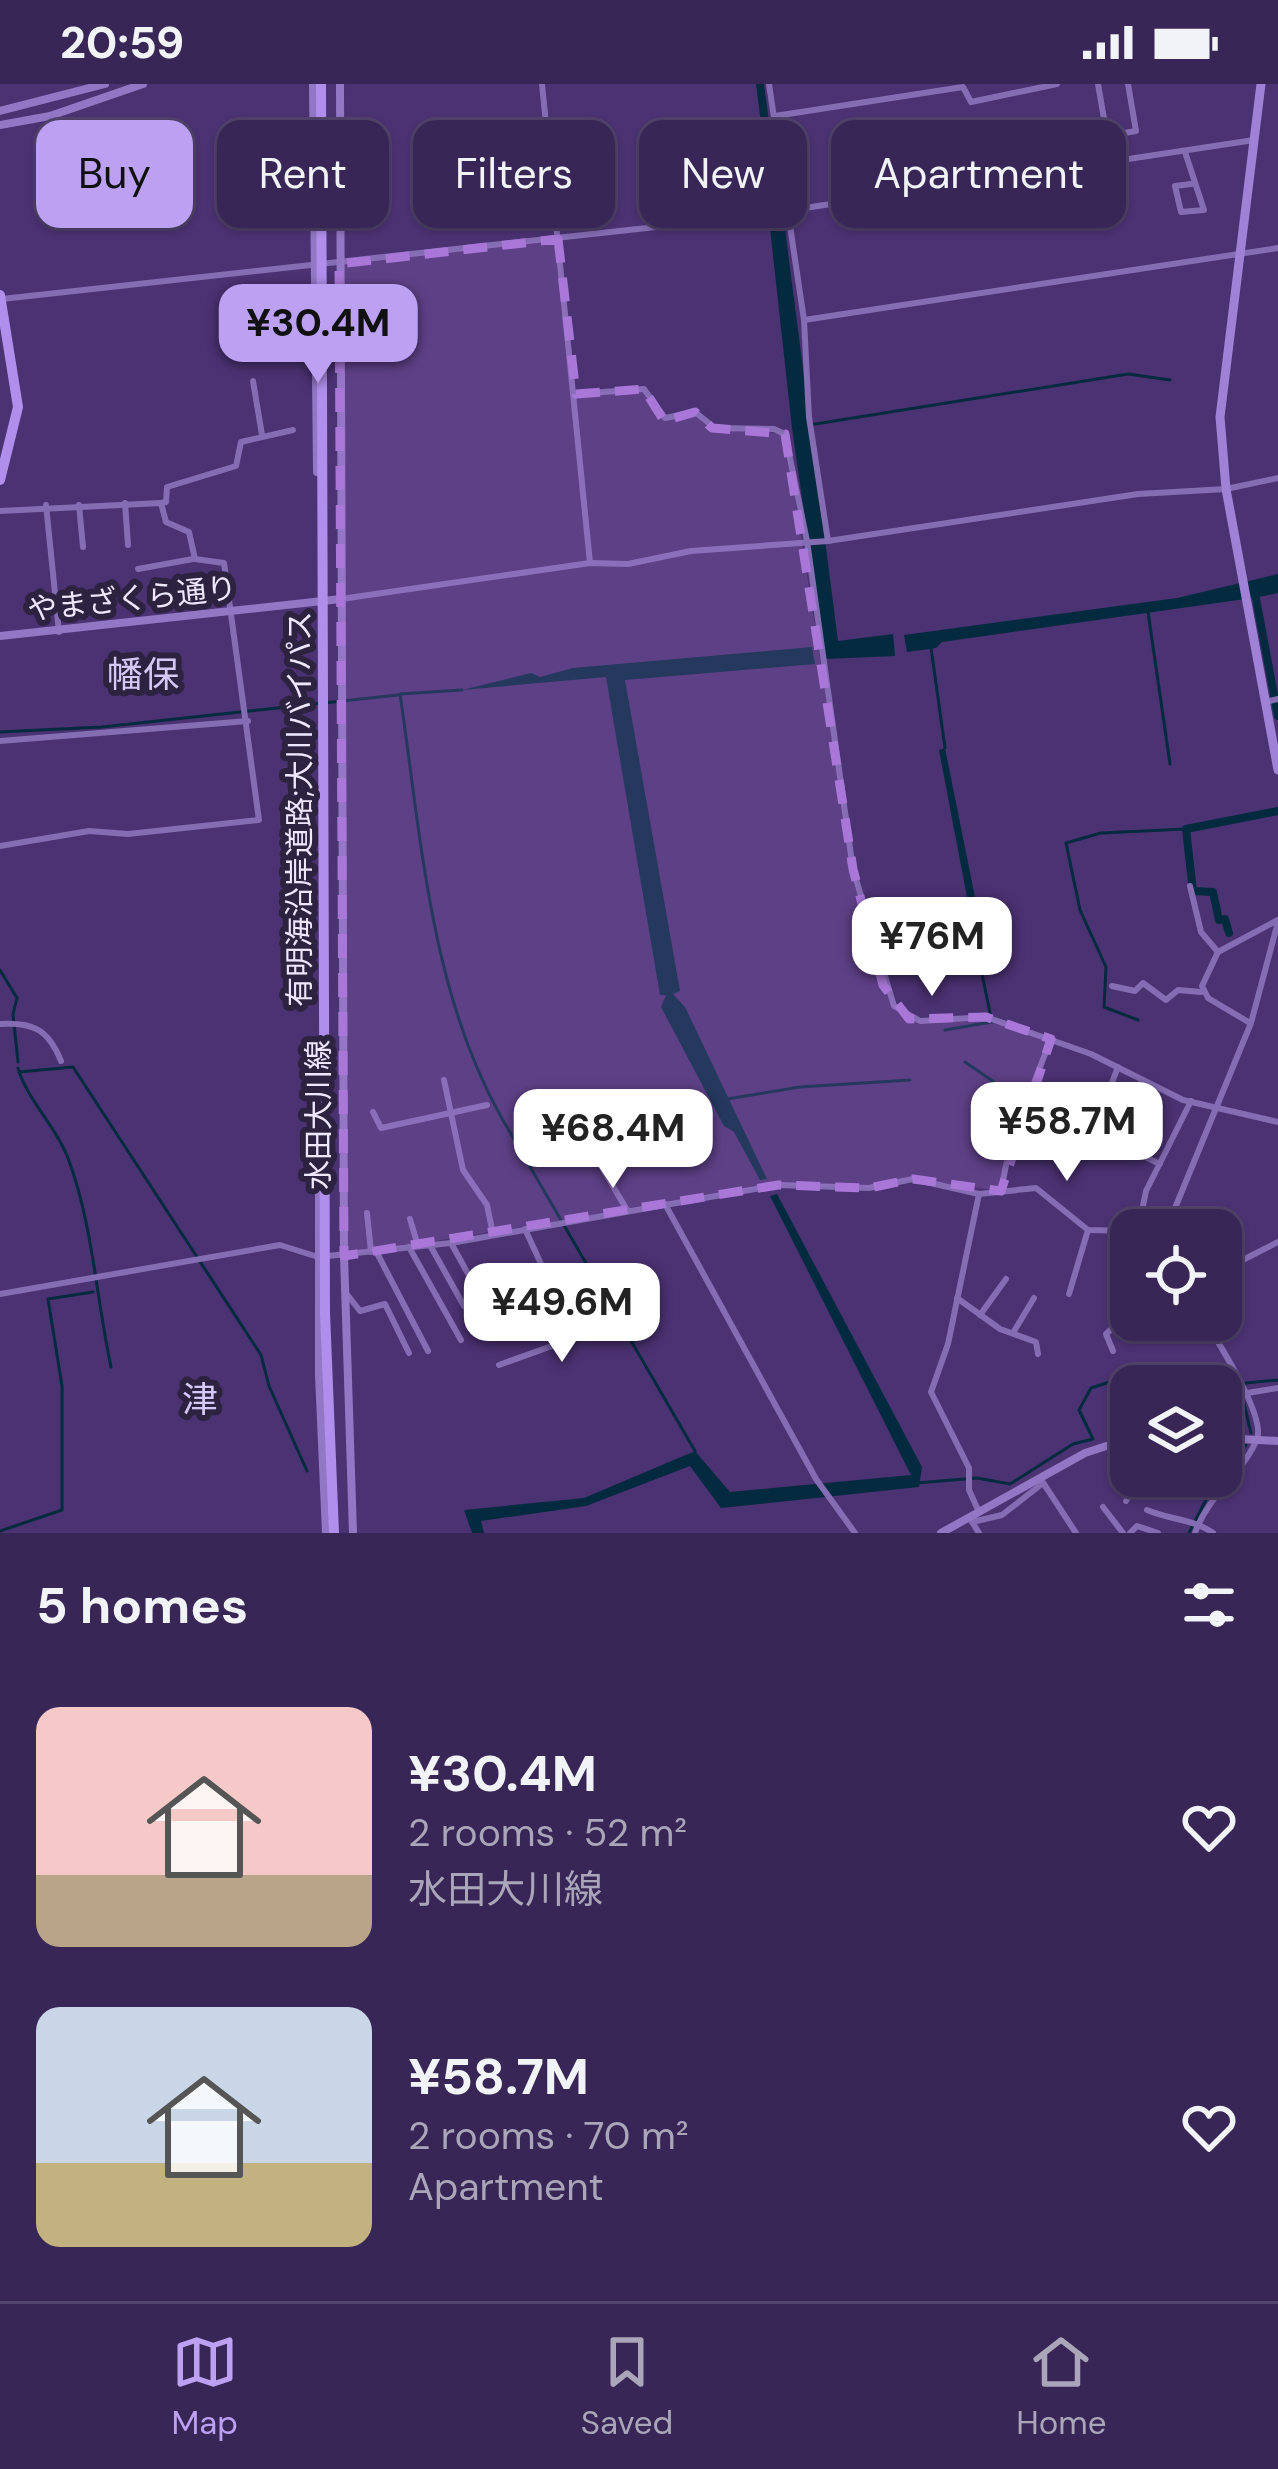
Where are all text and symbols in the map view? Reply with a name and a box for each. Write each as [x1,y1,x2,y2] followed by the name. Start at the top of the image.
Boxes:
[60,13,184,72] text: 20:59
[36,120,193,228] chip: Buy
[217,120,389,228] chip: Rent
[413,120,615,228] chip: Filters
[639,120,807,228] chip: New
[831,120,1126,228] chip: Apartment
[220,284,416,386] pin: ¥30.4M
[246,297,390,348] text: ¥30.4M
[25,568,238,629] street label: やまざくら通り
[280,611,319,1007] street label: 有明海沿岸道路;大川バイパス
[107,651,179,698] district label: 幡保
[861,897,1003,999] pin: ¥76M
[879,910,985,961] text: ¥76M
[299,1040,338,1190] street label: 水田大川線
[969,1082,1165,1184] pin: ¥58.7M
[515,1089,711,1191] pin: ¥68.4M
[998,1095,1136,1146] text: ¥58.7M
[541,1102,685,1153] text: ¥68.4M
[1110,1209,1242,1497] map controls
[1110,1209,1242,1341] button: locate
[464,1263,660,1365] pin: ¥49.6M
[491,1276,633,1327] text: ¥49.6M
[1110,1365,1242,1497] button: layers
[182,1376,218,1423] district label: 津
[36,1572,248,1639] text: 5 homes
[1176,1572,1242,1638] icon: filters
[408,1740,597,1807] text: ¥30.4M
[132,1755,276,1899] icon: home
[1176,1794,1242,1860] icon: heart
[408,1807,687,1858] text: 2 rooms · 52 m²
[408,1864,603,1915] text: 水田大川線
[408,2043,589,2110] text: ¥58.7M
[132,2055,276,2199] icon: home
[1176,2094,1242,2160] icon: heart
[408,2110,689,2161] text: 2 rooms · 70 m²
[408,2161,604,2212] text: Apartment
[171,2329,238,2444] tab: Map
[581,2329,673,2444] tab: Saved
[1016,2329,1107,2444] tab: Home

